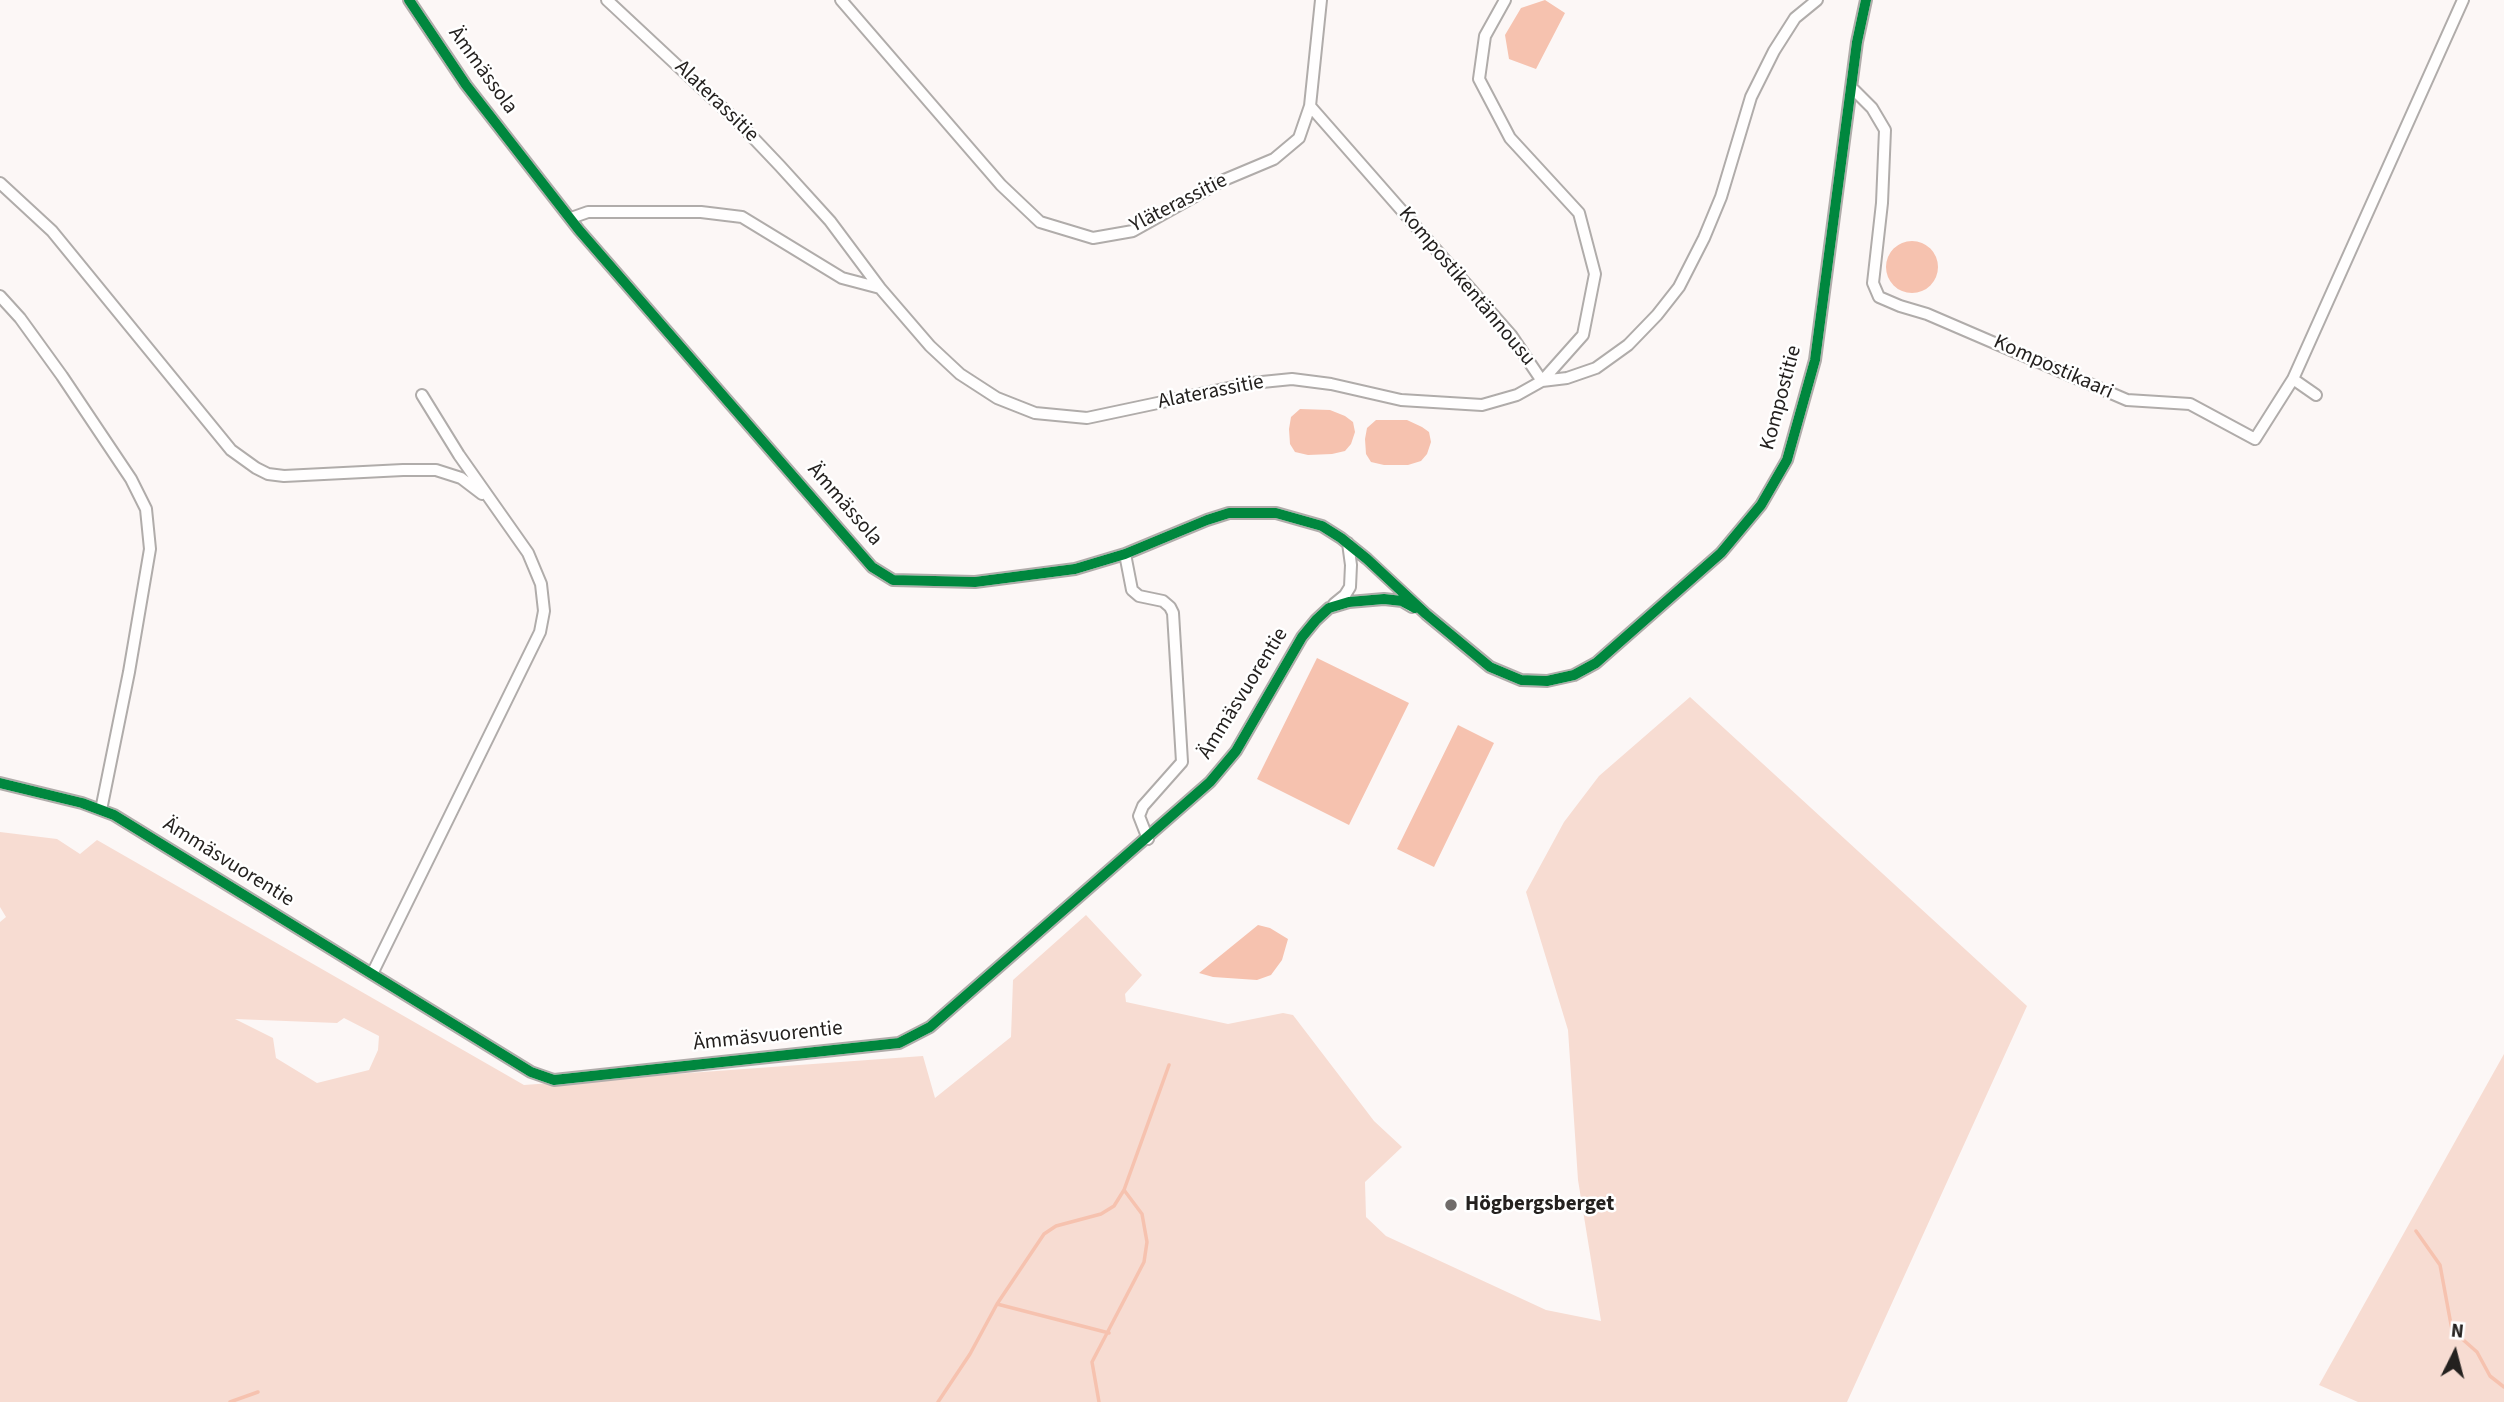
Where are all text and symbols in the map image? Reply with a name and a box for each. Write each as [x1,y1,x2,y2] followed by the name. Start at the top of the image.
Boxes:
[442,22,522,120] street label: Ämmässola
[669,56,763,148] street label: Alaterassitie
[1126,169,1232,239] street label: Yläterassitie
[1392,202,1540,372] street label: Kompostikentännousu
[1989,330,2117,406] street label: Kompostikaari
[1756,343,1808,453] street label: Kompostitie
[1156,370,1266,416] street label: Alaterassitie
[801,458,887,552] street label: Ämmässola
[1194,624,1294,764] street label: Ämmäsvuorentie
[158,813,298,913] street label: Ämmäsvuorentie
[692,1017,844,1057] street label: Ämmäsvuorentie
[1465,1192,1614,1218] place label: Högbergsberget
[1443,1197,1459,1213] marker: Högbergsberget
[2420,1318,2490,1388] north arrow
[2450,1318,2465,1346] text: N

